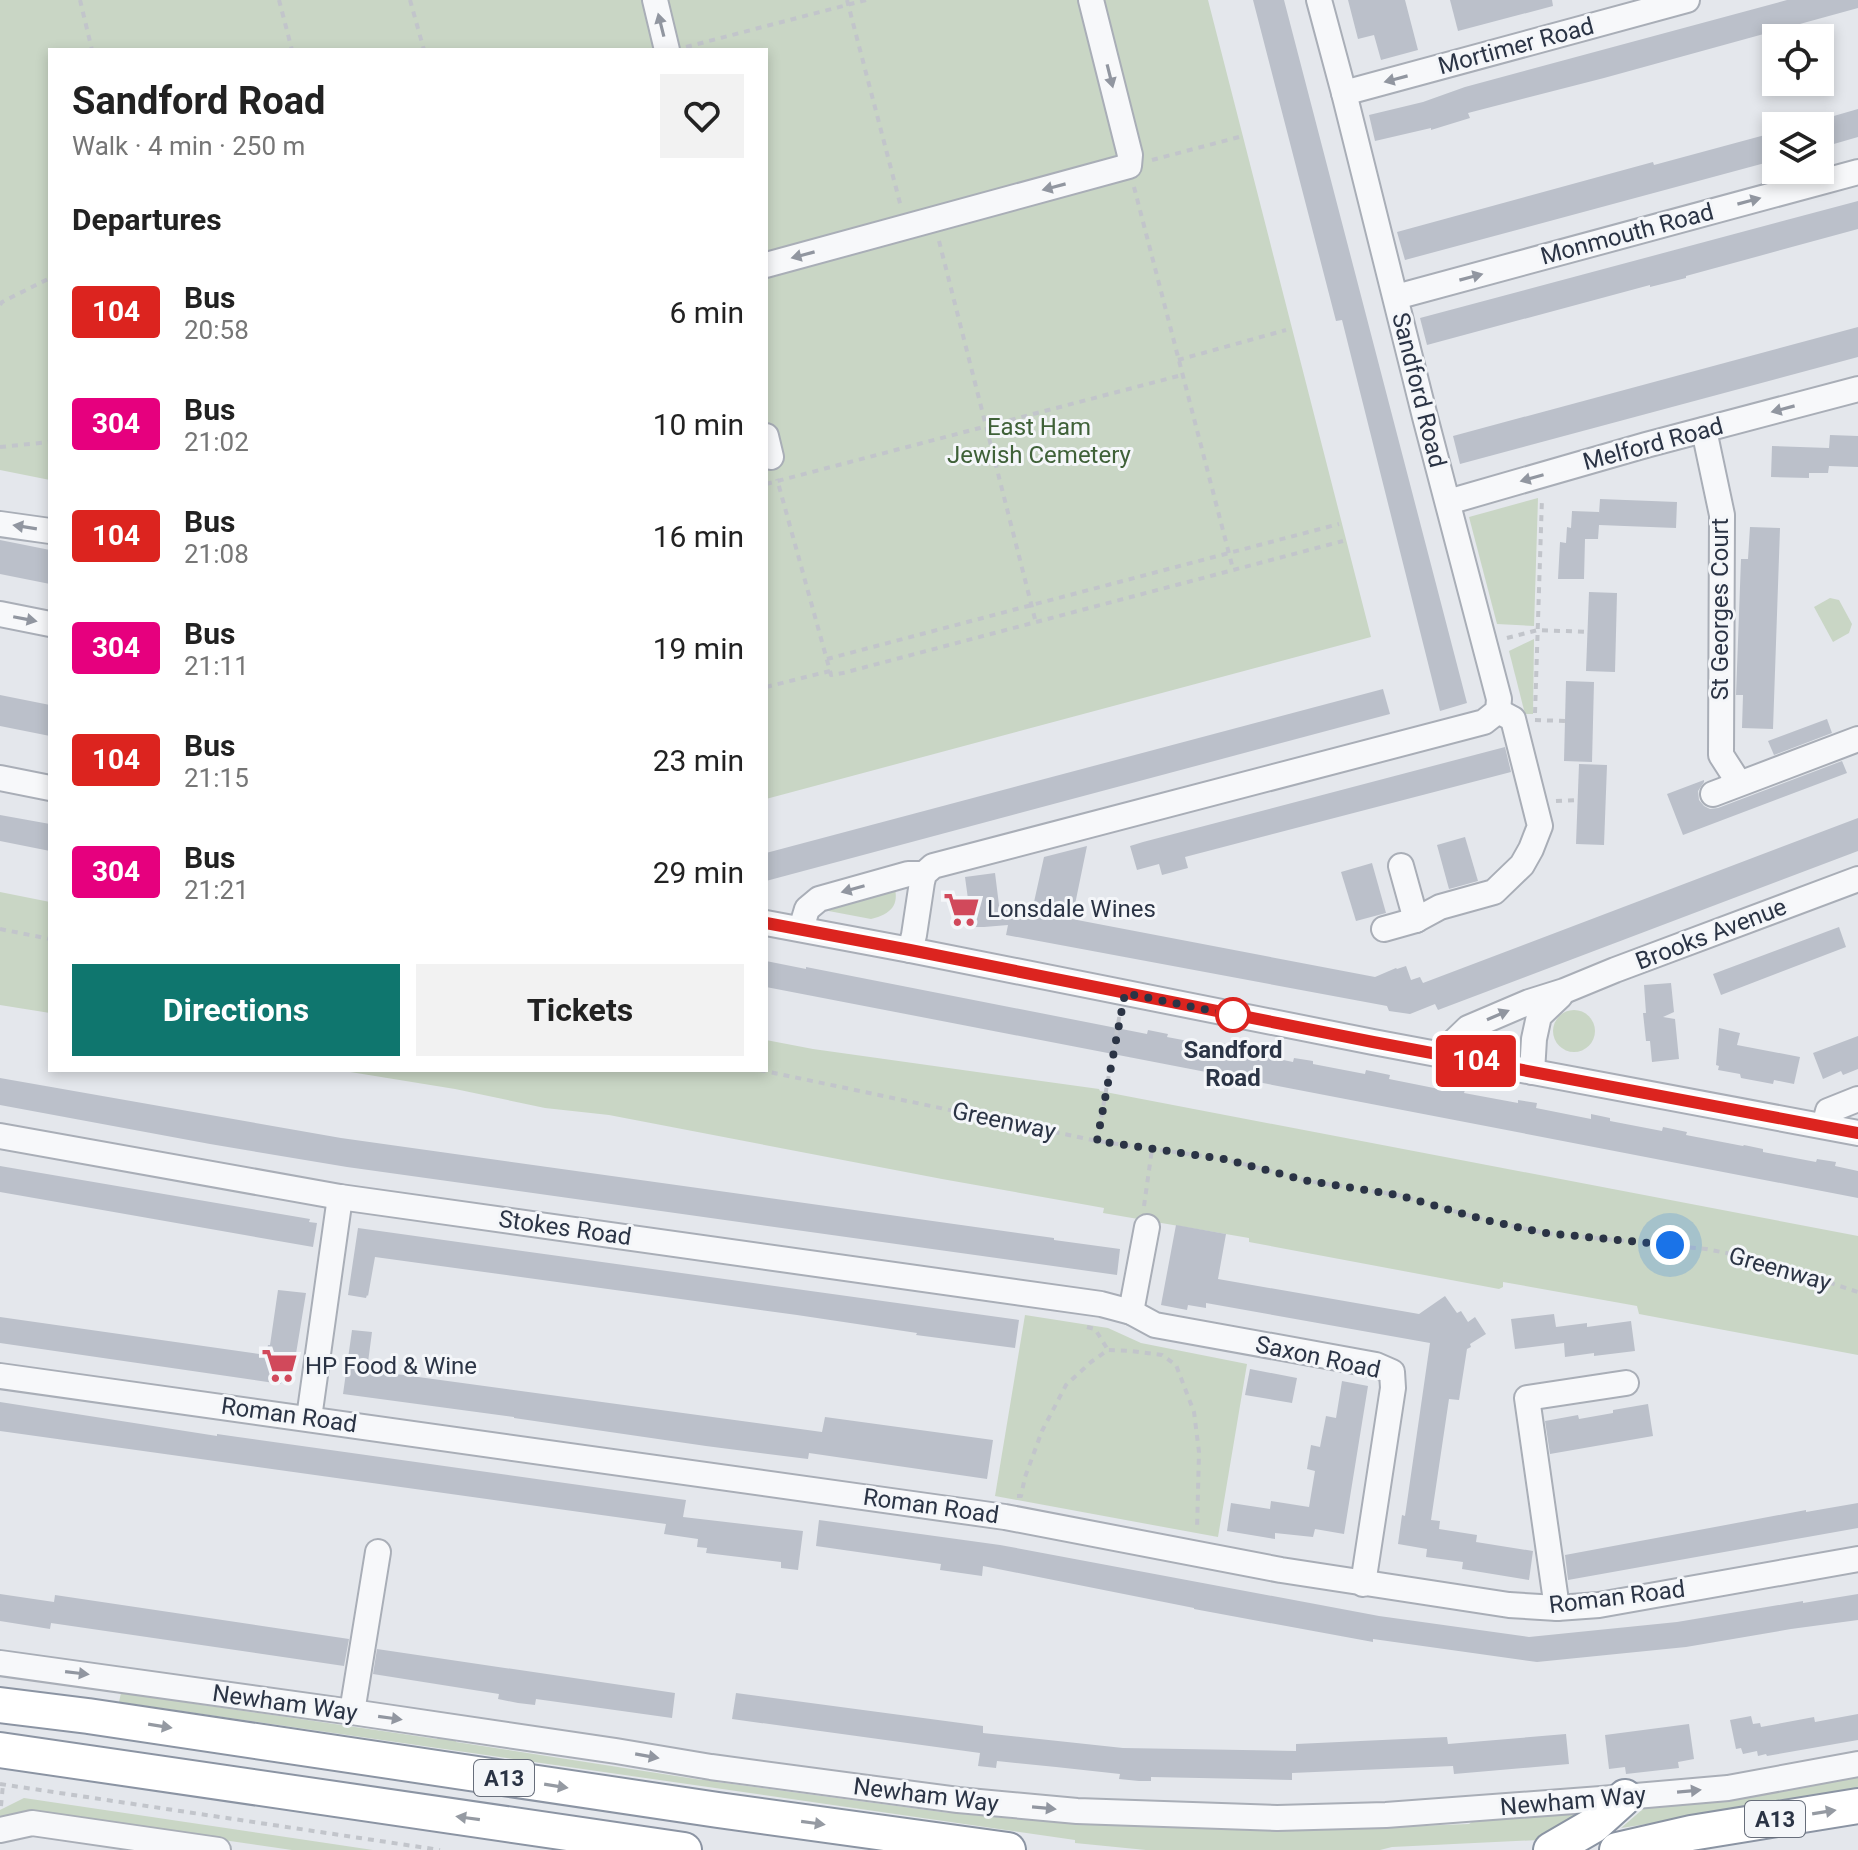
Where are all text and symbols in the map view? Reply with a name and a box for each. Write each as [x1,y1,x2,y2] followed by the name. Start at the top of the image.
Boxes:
[654,12,666,37] one-way arrow
[1435,12,1597,80] street label: Mortimer Road
[1762,24,1834,184] map controls
[1762,24,1834,96] button: locate
[1105,63,1117,88] one-way arrow
[1383,73,1407,86] one-way arrow
[660,74,744,158] button: heart
[72,79,325,123] text: Sandford Road
[1762,112,1834,184] button: layers
[72,131,305,161] text: Walk · 4 min · 250 m
[1041,181,1065,194] one-way arrow
[1736,195,1761,207] one-way arrow
[1537,197,1717,271] street label: Monmouth Road
[72,202,222,237] text: Departures
[790,249,815,261] one-way arrow
[1458,270,1483,282] one-way arrow
[184,280,235,315] text: Bus
[92,295,140,328] text: 104
[670,295,744,330] text: 6 min
[1386,310,1452,470] street label: Sandford Road
[184,315,249,345] text: 20:58
[184,392,235,427] text: Bus
[1770,403,1794,416] one-way arrow
[92,407,140,440] text: 304
[653,407,744,442] text: 10 min
[1580,412,1726,476] street label: Melford Road
[947,413,1132,469] park label: East Ham Jewish Cemetery
[184,427,249,457] text: 21:02
[1520,472,1544,485] one-way arrow
[184,504,235,539] text: Bus
[1706,518,1734,700] street label: St Georges Court
[92,519,140,552] text: 104
[653,519,744,554] text: 16 min
[12,521,37,533] one-way arrow
[184,539,249,569] text: 21:08
[13,613,38,626] one-way arrow
[184,616,235,651] text: Bus
[92,631,140,664] text: 304
[653,631,744,666] text: 19 min
[184,651,249,681] text: 21:11
[184,728,235,763] text: Bus
[92,743,140,776] text: 104
[653,743,744,778] text: 23 min
[184,763,249,793] text: 21:15
[184,840,235,875] text: Bus
[92,855,140,888] text: 304
[653,855,744,890] text: 29 min
[184,875,249,905] text: 21:21
[841,883,865,896] one-way arrow
[942,890,980,928] supermarket icon: Lonsdale Wines
[1632,892,1790,976] street label: Brooks Avenue
[987,895,1156,923] place label: Lonsdale Wines
[72,964,400,1056] button: Directions
[416,964,744,1056] button: Tickets
[1216,998,1250,1032] marker: Sandford Road
[1486,1008,1510,1021] one-way arrow
[1430,1035,1522,1087] line badge: 104
[1184,1036,1282,1092] place label: Sandford Road
[1452,1044,1500,1077] text: 104
[950,1096,1059,1146] street label: Greenway
[497,1205,633,1251] street label: Stokes Road
[1650,1225,1690,1265] your location
[1726,1241,1835,1297] street label: Greenway
[1253,1330,1383,1384] street label: Saxon Road
[260,1347,298,1385] supermarket icon: HP Food & Wine
[305,1352,477,1380] place label: HP Food & Wine
[219,1392,359,1438] street label: Roman Road
[861,1483,1001,1529] street label: Roman Road
[1547,1575,1687,1619] street label: Roman Road
[65,1667,90,1680] one-way arrow
[211,1679,360,1727] street label: Newham Way
[378,1712,403,1725] one-way arrow
[148,1721,173,1733] one-way arrow
[635,1751,660,1763] one-way arrow
[474,1760,534,1796] road number: A13
[852,1772,1001,1818] street label: Newham Way
[544,1780,569,1793] one-way arrow
[1499,1781,1648,1821] street label: Newham Way
[1677,1785,1702,1798] one-way arrow
[1745,1801,1805,1837] road number: A13
[1032,1802,1057,1815] one-way arrow
[1812,1805,1837,1817] one-way arrow
[455,1811,480,1824] one-way arrow
[801,1817,826,1830] one-way arrow

